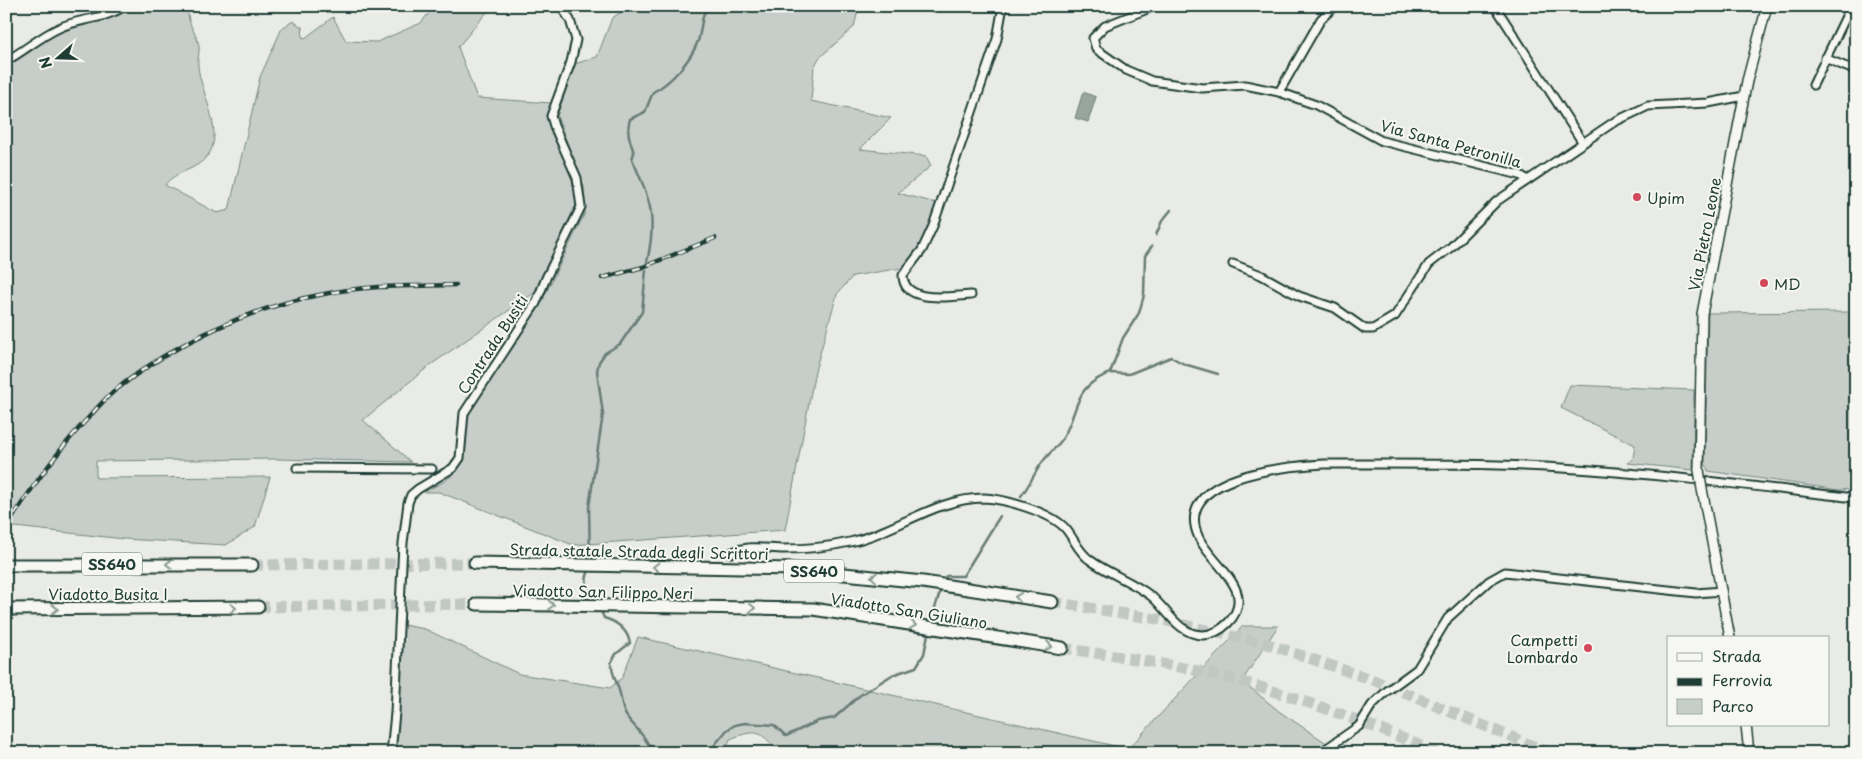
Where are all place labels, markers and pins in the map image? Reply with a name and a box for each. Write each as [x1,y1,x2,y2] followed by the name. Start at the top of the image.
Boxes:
[1647,186,1685,209] place label: Upim
[1631,191,1643,203] marker: Upim
[1774,272,1801,295] place label: MD
[1758,277,1770,289] marker: MD
[1507,628,1578,668] place label: Campetti Lombardo
[1582,642,1594,654] marker: Campetti Lombardo

